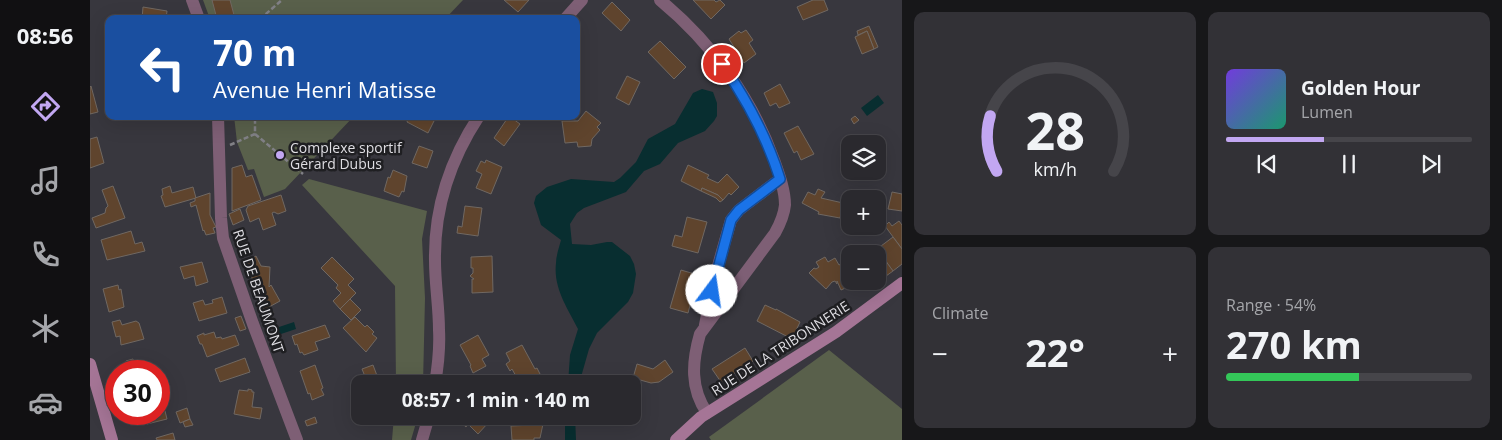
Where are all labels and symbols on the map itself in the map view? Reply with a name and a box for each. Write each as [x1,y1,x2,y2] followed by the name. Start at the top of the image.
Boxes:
[701,43,743,85] pin
[290,138,403,173] place label: Complexe sportif Gérard Dubus
[274,149,286,161] marker: Complexe sportif Gérard Dubus
[229,227,289,356] street label: RUE DE BEAUMONT
[685,264,737,316] position arrow
[707,296,853,400] street label: RUE DE LA TRIBONNERIE
[105,360,170,425] speed limit sign: 30

